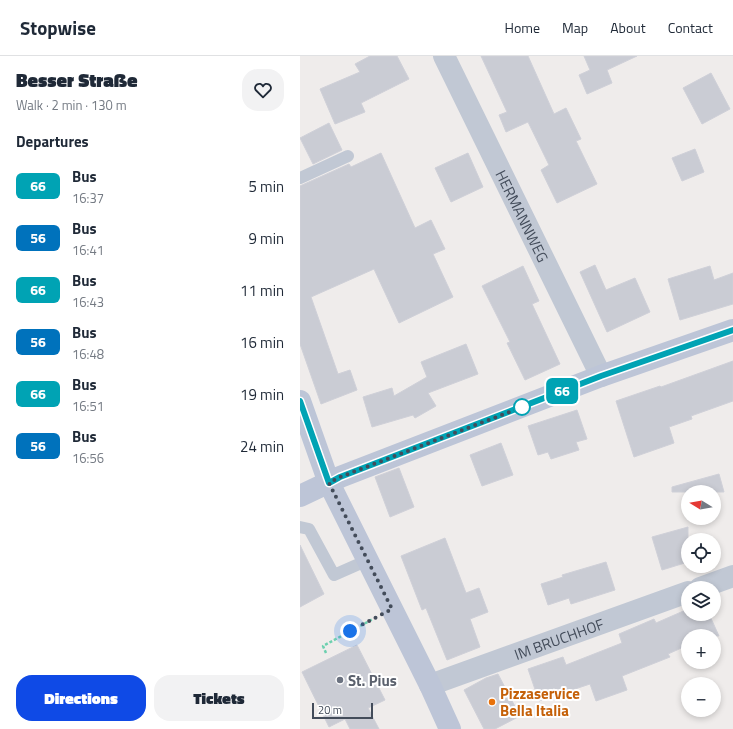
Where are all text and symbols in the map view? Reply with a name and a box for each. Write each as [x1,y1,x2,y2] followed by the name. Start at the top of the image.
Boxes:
[20,13,96,42] text: Stopwise
[505,17,540,38] text: Home
[562,17,588,38] text: Map
[610,17,646,38] text: About
[668,17,713,38] text: Contact
[16,65,138,94] text: Besser Straße
[242,69,284,111] button: heart
[16,95,127,115] text: Walk · 2 min · 130 m
[16,130,89,153] text: Departures
[72,165,97,188] text: Bus
[490,166,555,266] street label: HERMANNWEG
[30,175,46,196] text: 66
[248,175,284,198] text: 5 min
[72,188,104,208] text: 16:37
[72,217,97,240] text: Bus
[30,227,46,248] text: 56
[248,227,284,250] text: 9 min
[72,240,104,260] text: 16:41
[72,269,97,292] text: Bus
[30,279,46,300] text: 66
[240,279,284,302] text: 11 min
[72,292,104,312] text: 16:43
[72,321,97,344] text: Bus
[30,331,46,352] text: 56
[240,331,284,354] text: 16 min
[72,344,104,364] text: 16:48
[72,373,97,396] text: Bus
[544,378,580,404] line badge: 66
[554,380,570,401] text: 66
[30,383,46,404] text: 66
[240,383,284,406] text: 19 min
[72,396,104,416] text: 16:51
[513,398,531,416] unlabelled marker
[72,425,97,448] text: Bus
[30,435,46,456] text: 56
[240,435,284,458] text: 24 min
[72,448,104,468] text: 16:56
[681,485,721,525] north arrow
[681,485,721,717] map controls
[681,533,721,573] button: locate
[681,581,721,621] button: layers
[511,612,607,665] street label: IM BRUCHHOF
[340,621,360,641] your location
[681,629,721,669] button: +
[348,669,397,692] place label: St. Pius
[16,675,146,721] button: Directions
[154,675,284,721] button: Tickets
[335,675,345,685] marker: St. Pius
[681,677,721,717] button: −
[500,682,580,722] place label: Pizzaservice Bella Italia
[487,697,497,707] marker: Pizzaservice Bella Italia
[312,701,373,720] scale bar
[318,702,342,718] text: 20 m

